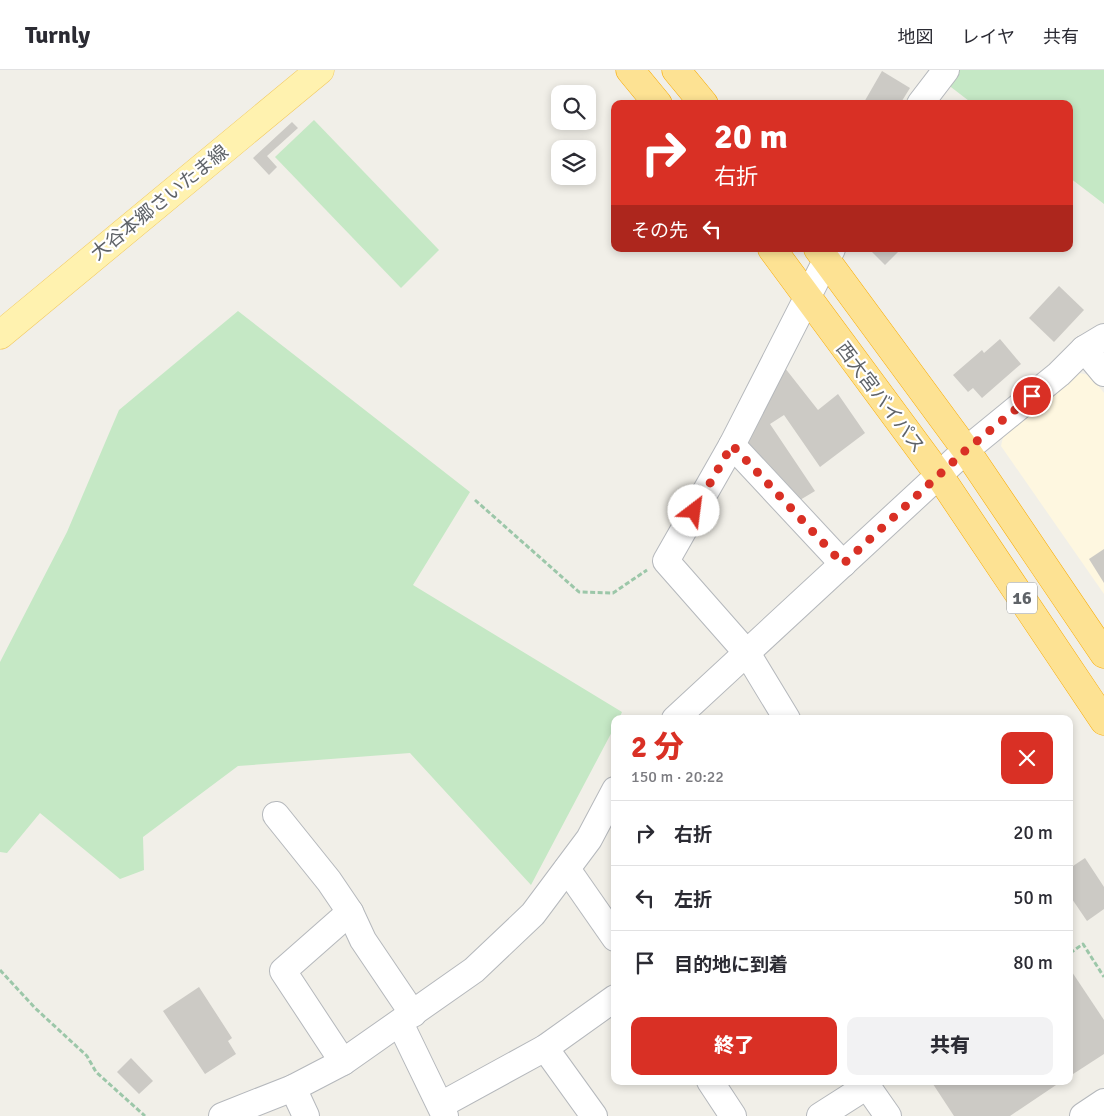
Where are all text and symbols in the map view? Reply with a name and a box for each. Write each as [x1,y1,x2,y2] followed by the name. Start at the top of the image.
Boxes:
[25,20,90,50] text: Turnly
[898,26,934,48] text: 地図
[962,26,1015,48] text: レイヤ
[1043,26,1079,48] text: 共有
[551,85,596,185] map controls
[551,85,596,130] button: search
[714,115,788,158] text: 20 m
[631,120,696,185] icon: right
[86,140,233,266] street label: 大谷本郷さいたま線
[551,140,596,185] button: layers
[714,163,758,190] text: 右折
[698,215,726,243] icon: left
[631,219,688,243] text: その先
[831,337,930,458] street label: 西大宮バイパス
[1011,375,1053,417] pin
[1018,382,1046,410] icon: arrive
[667,484,719,536] position arrow
[1007,582,1037,614] road number: 16
[631,729,684,766] text: 2 分
[1001,732,1053,784] button: close
[631,767,724,787] text: 150 m · 20:22
[631,819,659,847] icon: right
[1013,821,1053,845] text: 20 m
[674,823,712,847] text: 右折
[631,884,659,912] icon: left
[1013,886,1053,910] text: 50 m
[674,888,712,912] text: 左折
[631,949,659,977] icon: arrive
[1013,951,1053,975] text: 80 m
[674,953,788,977] text: 目的地に到着
[631,1017,837,1075] button: 終了
[847,1017,1053,1075] button: 共有

